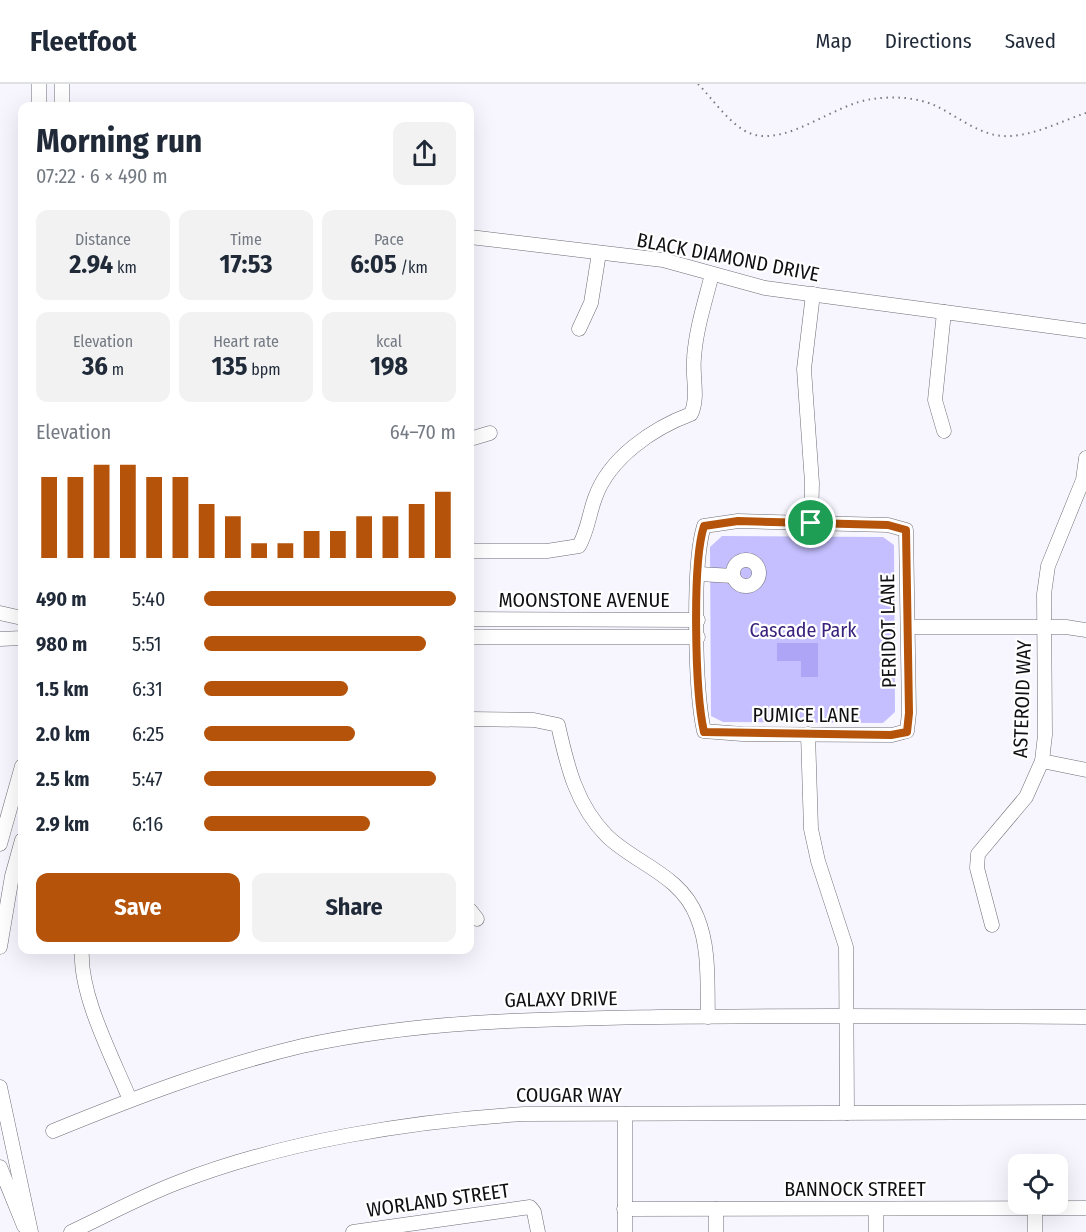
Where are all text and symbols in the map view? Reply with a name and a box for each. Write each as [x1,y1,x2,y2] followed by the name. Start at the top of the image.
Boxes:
[30,25,137,58] text: Fleetfoot
[815,28,852,54] text: Map
[885,28,972,54] text: Directions
[1005,28,1056,54] text: Saved
[36,121,202,161] text: Morning run
[393,122,456,185] button: share
[36,164,168,188] text: 07:22 · 6 × 490 m
[635,228,821,286] street label: BLACK DIAMOND DRIVE
[75,230,131,249] text: Distance
[230,230,262,249] text: Time
[374,230,404,249] text: Pace
[69,249,113,280] text: 2.94
[219,249,273,280] text: 17:53
[350,249,397,280] text: 6:05
[113,258,137,277] text: km
[397,258,428,277] text: /km
[73,332,133,351] text: Elevation
[213,332,279,351] text: Heart rate
[376,332,402,351] text: kcal
[82,351,108,382] text: 36
[211,351,247,382] text: 135
[370,351,408,382] text: 198
[108,360,124,379] text: m
[247,360,281,379] text: bpm
[36,420,111,444] text: Elevation
[390,420,456,444] text: 64–70 m
[785,497,836,548] pin
[794,506,827,539] icon: arrive
[875,574,901,688] street label: PERIDOT LANE
[36,587,87,611] text: 490 m
[132,587,165,611] text: 5:40
[498,588,670,612] street label: MOONSTONE AVENUE
[749,618,857,642] park label: Cascade Park
[36,632,87,656] text: 980 m
[132,632,162,656] text: 5:51
[1008,640,1036,758] street label: ASTEROID WAY
[36,677,89,701] text: 1.5 km
[132,677,163,701] text: 6:31
[753,703,859,727] street label: PUMICE LANE
[36,722,90,746] text: 2.0 km
[132,722,164,746] text: 6:25
[36,767,89,791] text: 2.5 km
[132,767,163,791] text: 5:47
[36,812,89,836] text: 2.9 km
[132,812,163,836] text: 6:16
[36,873,240,942] button: Save
[252,873,456,942] button: Share
[504,986,618,1012] street label: GALAXY DRIVE
[516,1083,622,1107] street label: COUGAR WAY
[1008,1154,1068,1214] map controls
[1008,1154,1068,1214] button: locate
[784,1177,926,1201] street label: BANNOCK STREET
[365,1178,512,1222] street label: WORLAND STREET

